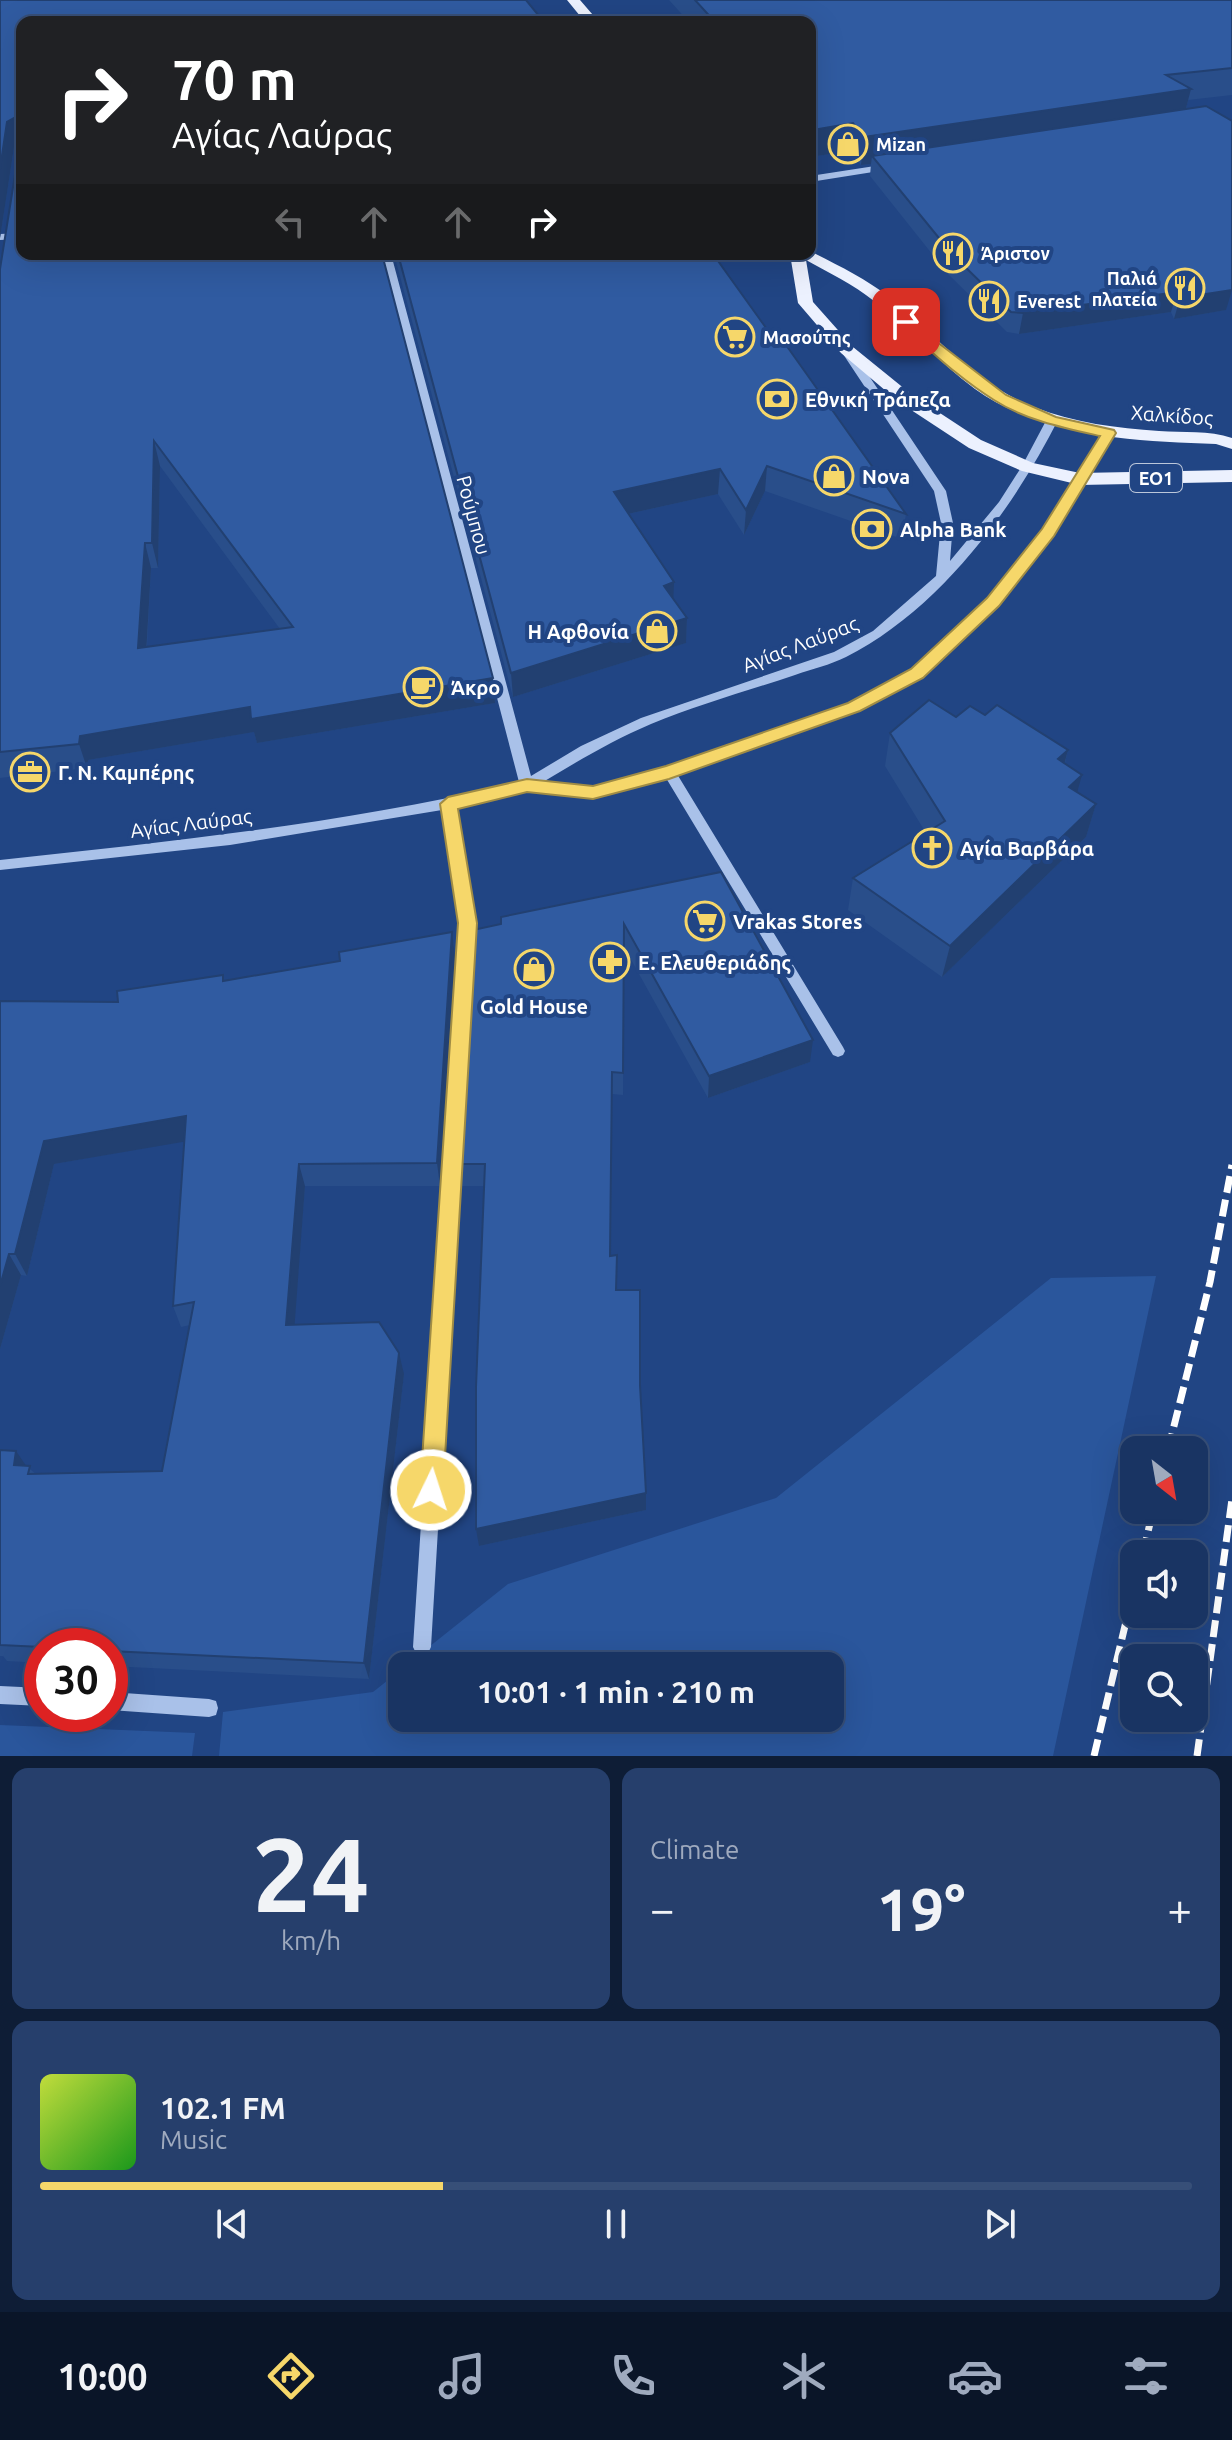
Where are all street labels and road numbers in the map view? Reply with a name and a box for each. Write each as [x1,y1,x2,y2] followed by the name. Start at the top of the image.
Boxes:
[1130,401,1214,429] street label: Χαλκίδος
[1130,464,1182,492] road number: ΕΟ1
[452,473,496,557] street label: Ρούμπου
[739,611,861,677] street label: Αγίας Λαύρας
[129,804,253,842] street label: Αγίας Λαύρας

